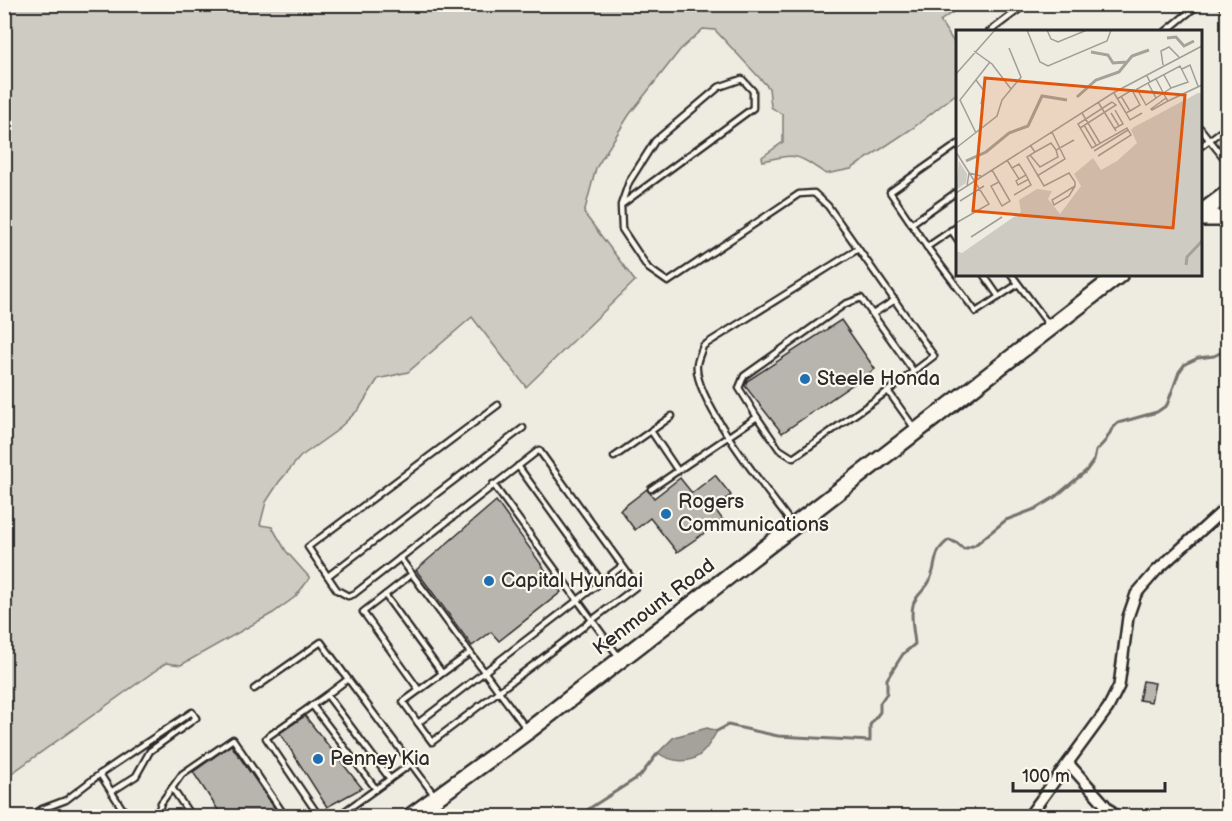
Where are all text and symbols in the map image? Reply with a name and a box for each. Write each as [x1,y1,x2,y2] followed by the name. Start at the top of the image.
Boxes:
[956,30,1202,276] inset map
[817,367,940,391] place label: Steele Honda
[798,372,812,386] marker: Steele Honda
[678,490,829,537] place label: Rogers Communications
[659,507,673,521] marker: Rogers Communications
[589,554,719,660] street label: Kenmount Road
[501,569,643,593] place label: Capital Hyundai
[482,574,496,588] marker: Capital Hyundai
[330,747,430,771] place label: Penney Kia
[311,752,325,766] marker: Penney Kia
[1013,755,1164,793] scale bar
[1022,766,1070,787] text: 100 m

